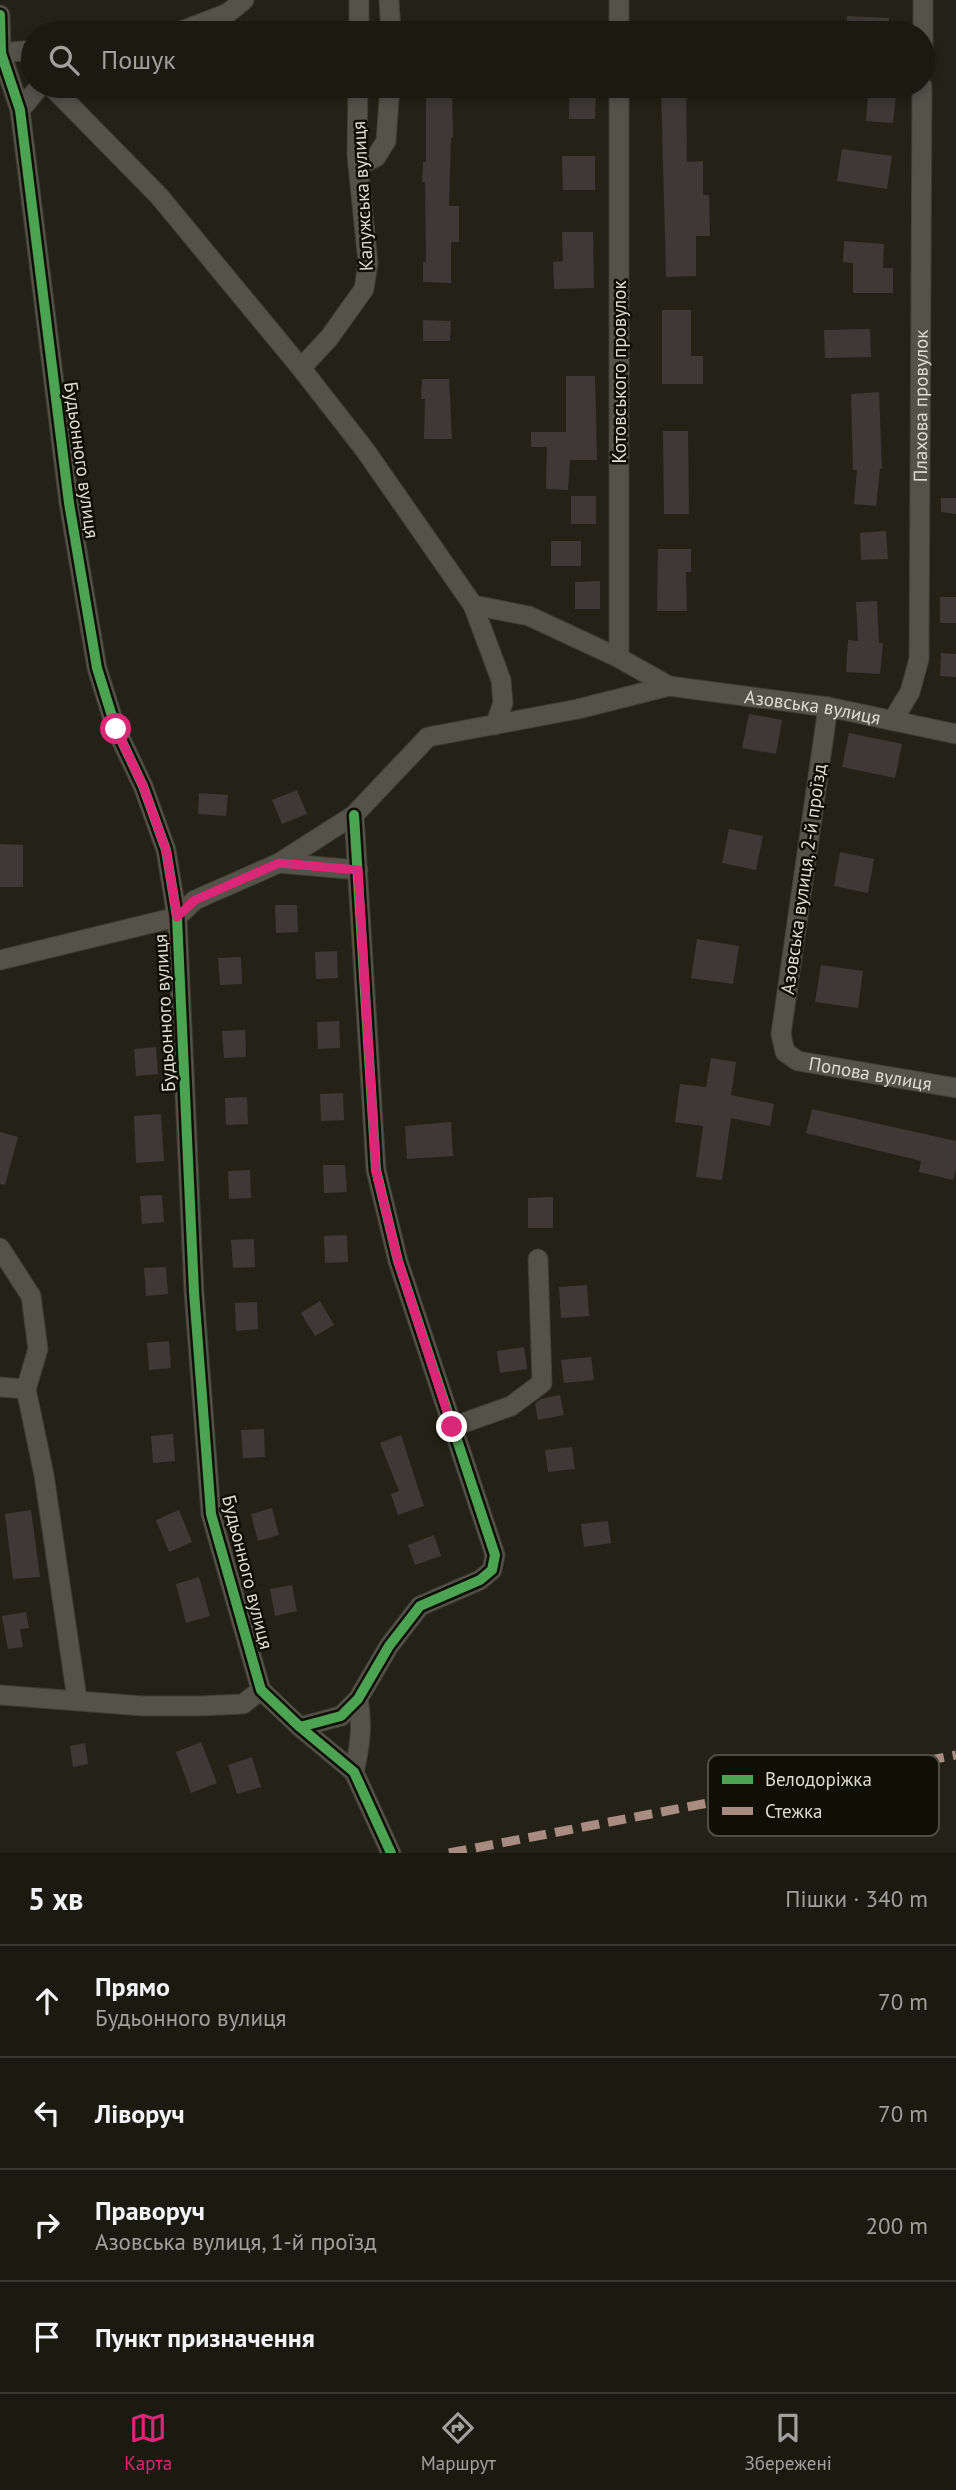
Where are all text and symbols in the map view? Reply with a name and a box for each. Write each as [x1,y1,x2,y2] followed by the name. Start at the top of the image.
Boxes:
[21,21,935,98] search box
[45,41,83,79] icon: search
[101,43,176,76] text: Пошук
[346,120,378,272] street label: Калужська вулиця
[607,280,631,464] street label: Котовського провулок
[908,330,933,482] street label: Плахова провулок
[59,380,105,540] street label: Будьонного вулиця
[743,684,883,730] street label: Азовська вулиця
[100,713,131,744] route start
[775,762,831,996] street label: Азовська вулиця, 2-й проїзд
[148,933,180,1093] street label: Будьонного вулиця
[807,1051,934,1096] street label: Попова вулиця
[436,1411,467,1442] route end
[217,1492,279,1652] street label: Будьонного вулиця
[708,1755,939,1836] legend
[765,1767,872,1791] text: Велодоріжка
[765,1799,823,1823] text: Стежка
[28,1879,84,1918] text: 5 хв
[785,1884,928,1913] text: Пішки · 340 m
[95,1970,170,2003] text: Прямо
[28,1982,66,2020] icon: ahead
[878,1987,928,2016] text: 70 m
[95,2003,287,2032] text: Будьонного вулиця
[28,2094,66,2132] icon: left
[95,2097,185,2130] text: Ліворуч
[878,2099,928,2128] text: 70 m
[95,2194,205,2227] text: Праворуч
[28,2206,66,2244] icon: right
[866,2211,928,2240] text: 200 m
[95,2227,377,2256] text: Азовська вулиця, 1-й проїзд
[28,2318,66,2356] icon: arrive
[95,2321,315,2354] text: Пункт призначення
[124,2409,172,2475] tab: Карта
[421,2409,496,2475] tab: Маршрут
[744,2409,832,2475] tab: Збережені

